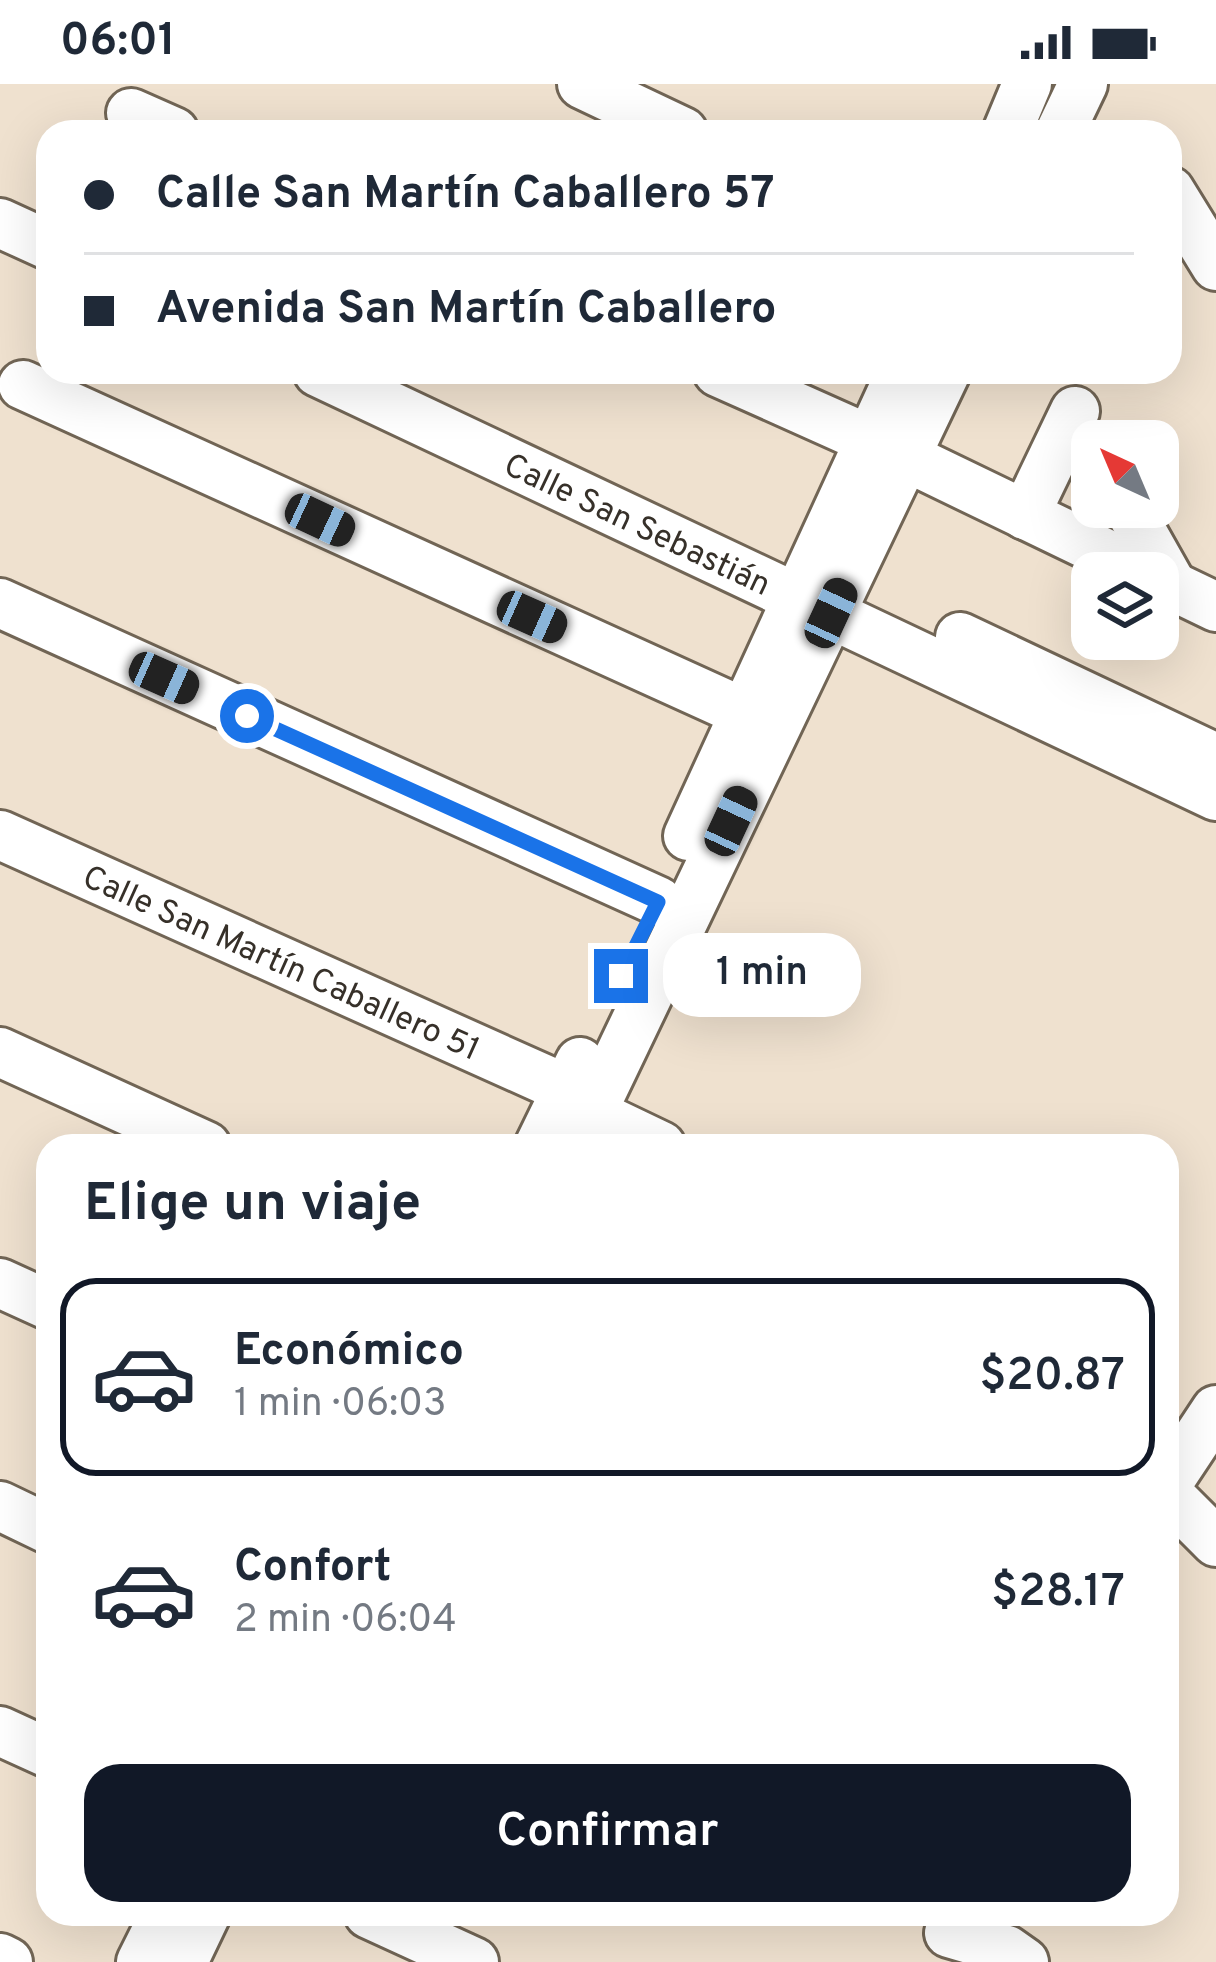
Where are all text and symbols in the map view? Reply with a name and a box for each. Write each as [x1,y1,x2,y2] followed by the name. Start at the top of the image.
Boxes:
[60,14,176,71] text: 06:01
[156,167,775,224] text: Calle San Martín Caballero 57
[156,282,777,339] text: Avenida San Martín Caballero
[1071,420,1179,528] north arrow
[1071,420,1179,660] map controls
[496,446,777,608] street label: Calle San Sebastián
[280,488,360,552] car
[1071,552,1179,660] button: layers
[799,573,863,653] car
[492,586,572,648] car
[124,647,204,709] car
[220,689,274,743] route start
[699,781,763,861] car
[75,858,485,1073] street label: Calle San Martín Caballero 51
[663,934,861,1018] callout: 1 min
[594,949,648,1003] route end
[716,950,808,999] text: 1 min
[84,1171,421,1240] text: Elige un viaje
[90,1323,198,1431] icon: car
[234,1324,464,1381] text: Económico
[979,1349,1125,1406] text: $20.87
[234,1381,447,1430] text: 1 min · 06:03
[90,1539,198,1647] icon: car
[234,1540,391,1597] text: Confort
[991,1565,1125,1622] text: $28.17
[234,1597,457,1646] text: 2 min · 06:04
[84,1764,1131,1902] button: Confirmar

